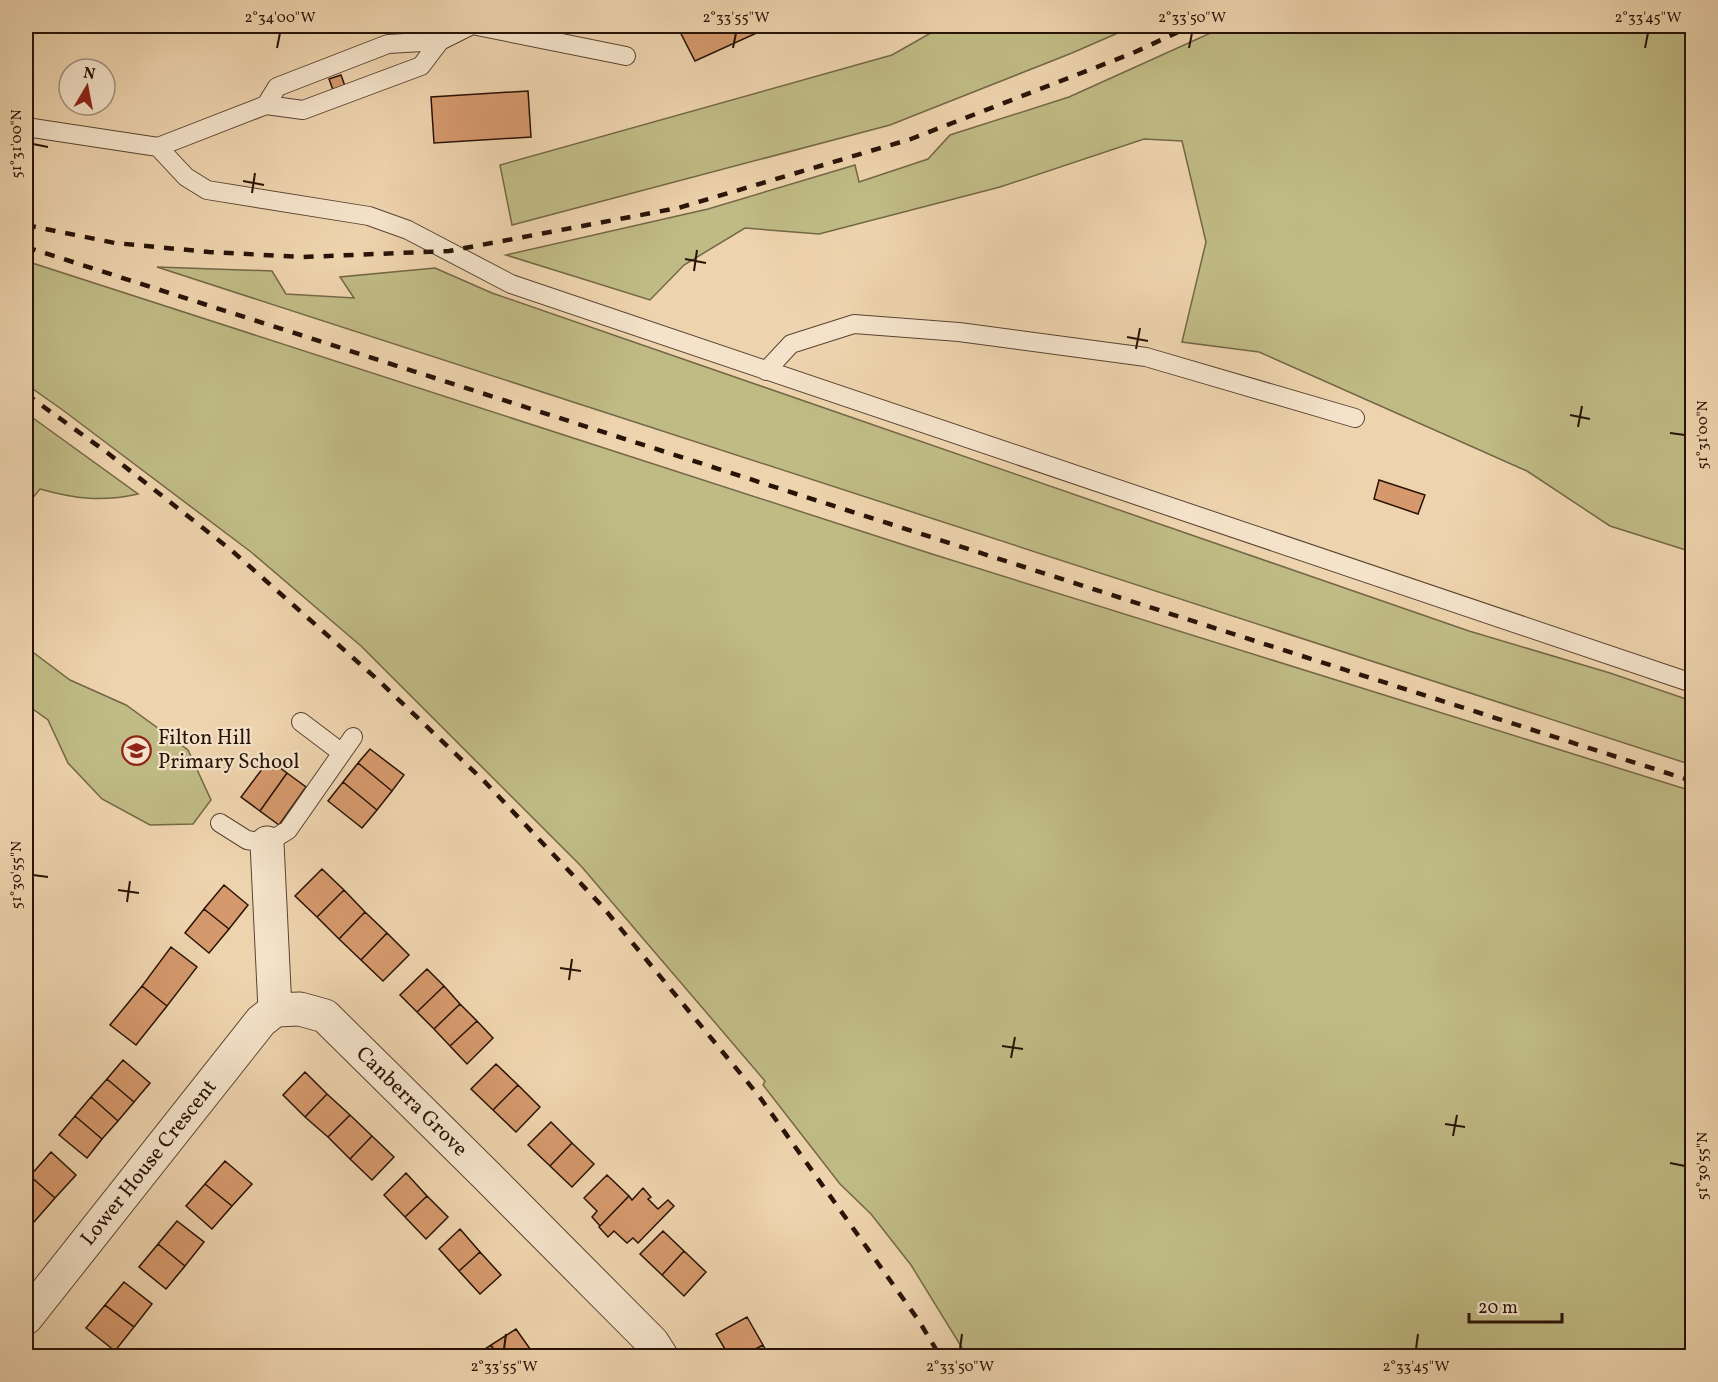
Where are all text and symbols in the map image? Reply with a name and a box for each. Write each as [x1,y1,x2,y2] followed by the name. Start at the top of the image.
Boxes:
[244,8,316,29] text: 2°34'00"W
[703,8,770,29] text: 2°33'55"W
[1158,8,1226,29] text: 2°33'50"W
[1614,8,1682,29] text: 2°33'45"W
[57,57,117,117] north arrow
[82,62,97,86] text: N
[7,109,28,179] text: 51°31'00"N
[1693,400,1714,470] text: 51°31'00"N
[158,724,299,777] place label: Filton Hill Primary School
[121,734,153,766] school or university icon: Filton Hill Primary School
[7,841,28,909] text: 51°30'55"N
[349,1040,474,1163] street label: Canberra Grove
[74,1074,224,1252] street label: Lower House Crescent
[1693,1132,1714,1200] text: 51°30'55"N
[1469,1286,1562,1324] scale bar
[1478,1296,1518,1321] text: 20 m
[471,1357,538,1378] text: 2°33'55"W
[926,1357,994,1378] text: 2°33'50"W
[1382,1357,1450,1378] text: 2°33'45"W

